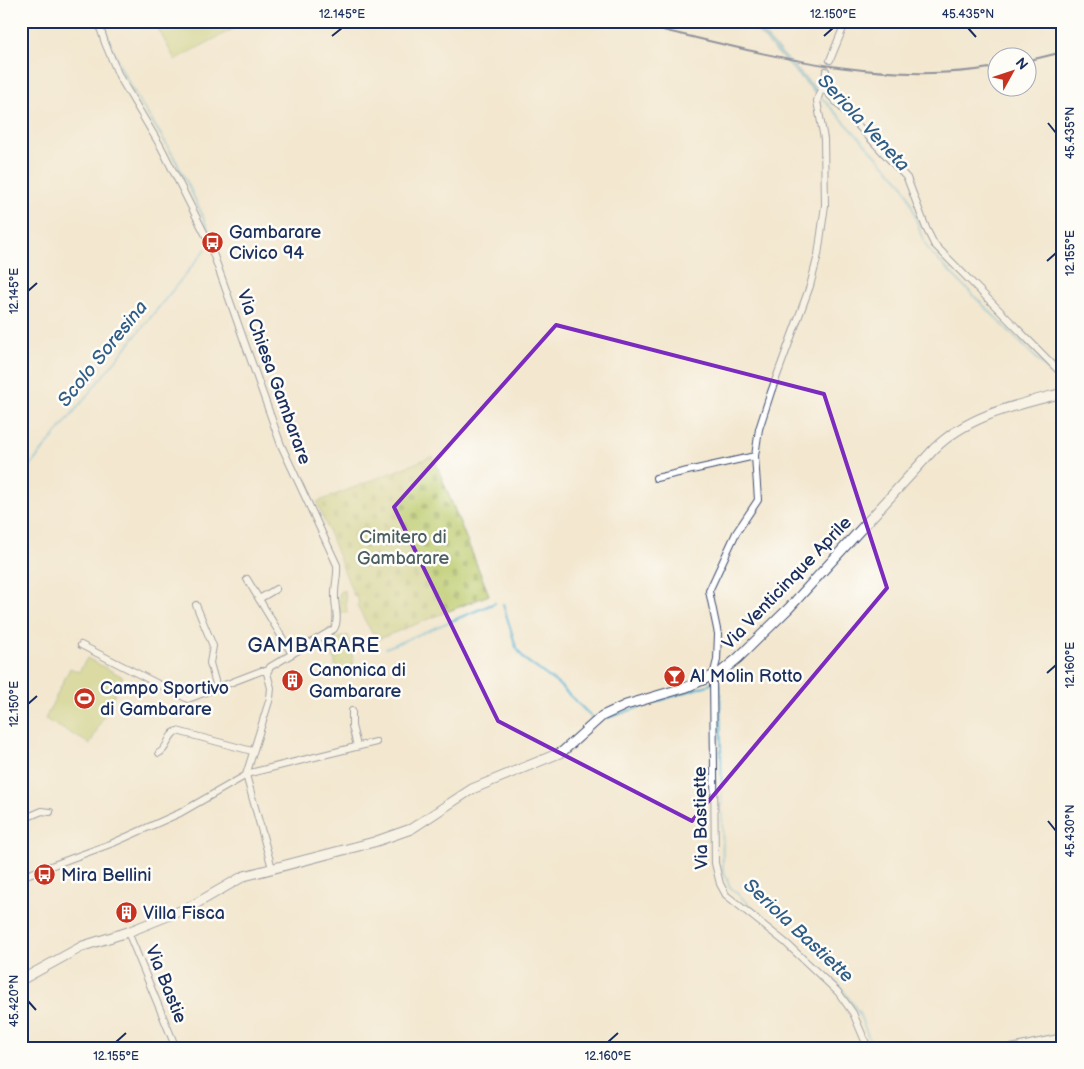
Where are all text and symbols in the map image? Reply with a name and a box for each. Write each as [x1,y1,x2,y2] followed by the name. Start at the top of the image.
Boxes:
[319,7,365,22] text: 12.145°E
[810,7,856,22] text: 12.150°E
[942,7,994,22] text: 45.435°N
[986,48,1036,98] north arrow
[1012,54,1031,73] text: N
[812,70,914,176] water label: Seriola Veneta
[1063,107,1078,159] text: 45.435°N
[229,222,322,264] place label: Gambarare Civico 94
[201,230,225,254] bus stop icon: Gambarare Civico 94
[1063,230,1078,276] text: 12.155°E
[7,268,22,314] text: 12.145°E
[233,287,315,467] street label: Via Chiesa Gambarare
[53,296,153,412] water label: Scolo Soresina
[718,512,856,654] street label: Via Venticinque Aprile
[357,527,449,569] park label: Cimitero di Gambarare
[248,634,380,658] district label: GAMBARARE
[1063,642,1078,688] text: 12.160°E
[309,660,406,702] place label: Canonica di Gambarare
[662,664,686,688] bar icon: Al Molin Rotto
[690,666,802,687] place label: Al Molin Rotto
[281,668,305,692] building icon: Canonica di Gambarare
[100,678,229,720] place label: Campo Sportivo di Gambarare
[7,681,22,727] text: 12.150°E
[72,686,96,710] sports icon: Campo Sportivo di Gambarare
[690,766,712,870] street label: Via Bastiette
[1063,805,1078,857] text: 45.430°N
[33,863,57,887] bus stop icon: Mira Bellini
[61,865,152,886] place label: Mira Bellini
[738,874,858,988] water label: Seriola Bastiette
[115,901,139,925] building icon: Villa Fisca
[143,903,225,924] place label: Villa Fisca
[141,942,191,1026] street label: Via Bastie
[7,975,22,1027] text: 45.420°N
[93,1049,139,1064] text: 12.155°E
[585,1049,631,1064] text: 12.160°E

